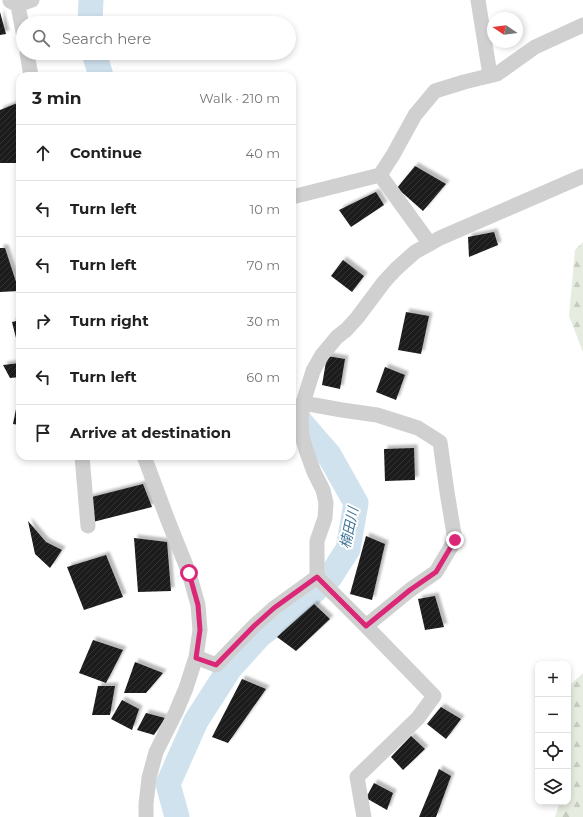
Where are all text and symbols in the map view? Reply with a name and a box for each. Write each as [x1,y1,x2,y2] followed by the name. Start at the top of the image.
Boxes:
[487,12,523,48] north arrow
[16,16,296,60] search box
[30,27,52,49] icon: search
[62,29,151,48] text: Search here
[32,88,82,108] text: 3 min
[199,90,280,106] text: Walk · 210 m
[32,142,54,164] icon: ahead
[70,143,142,162] text: Continue
[246,145,280,161] text: 40 m
[32,198,54,220] icon: left
[70,199,137,218] text: Turn left
[250,201,280,217] text: 10 m
[32,254,54,276] icon: left
[70,255,137,274] text: Turn left
[247,257,280,273] text: 70 m
[32,310,54,332] icon: right
[70,311,149,330] text: Turn right
[247,313,280,329] text: 30 m
[32,366,54,388] icon: left
[70,367,137,386] text: Turn left
[246,369,280,385] text: 60 m
[32,422,54,444] icon: arrive
[70,423,231,442] text: Arrive at destination
[336,504,363,550] water label: 楠田川
[446,531,464,549] route end
[180,564,198,582] route start
[535,661,571,805] map controls
[535,661,571,697] button: +
[535,697,571,733] button: −
[535,733,571,769] button: locate
[535,769,571,805] button: layers

